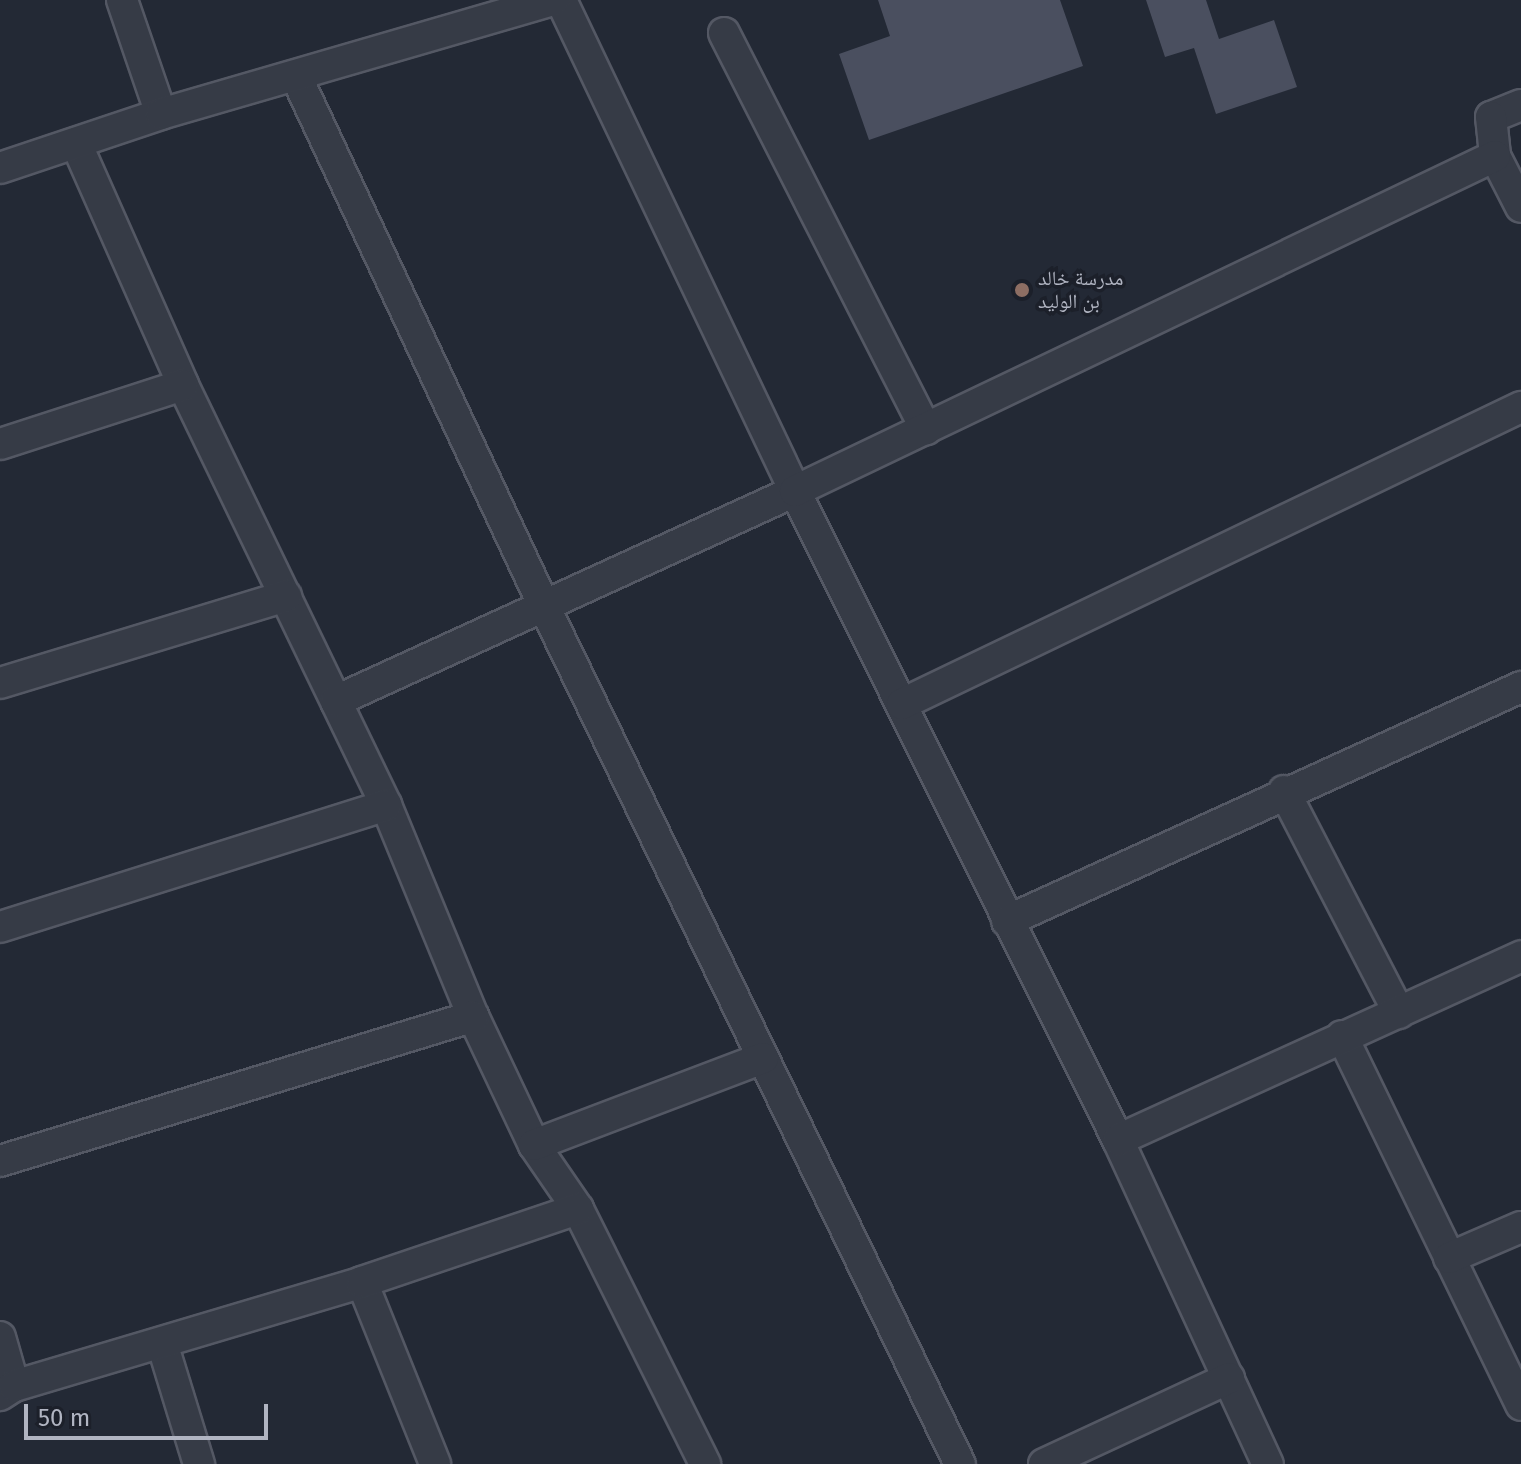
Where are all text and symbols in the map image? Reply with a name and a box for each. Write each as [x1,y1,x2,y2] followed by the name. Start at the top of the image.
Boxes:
[1038,266,1123,313] place label: مدرسة خالد بن الوليد
[1013,281,1031,299] marker: مدرسة خالد بن الوليد
[28,1388,272,1438] scale bar
[38,1404,90,1432] text: 50 m

